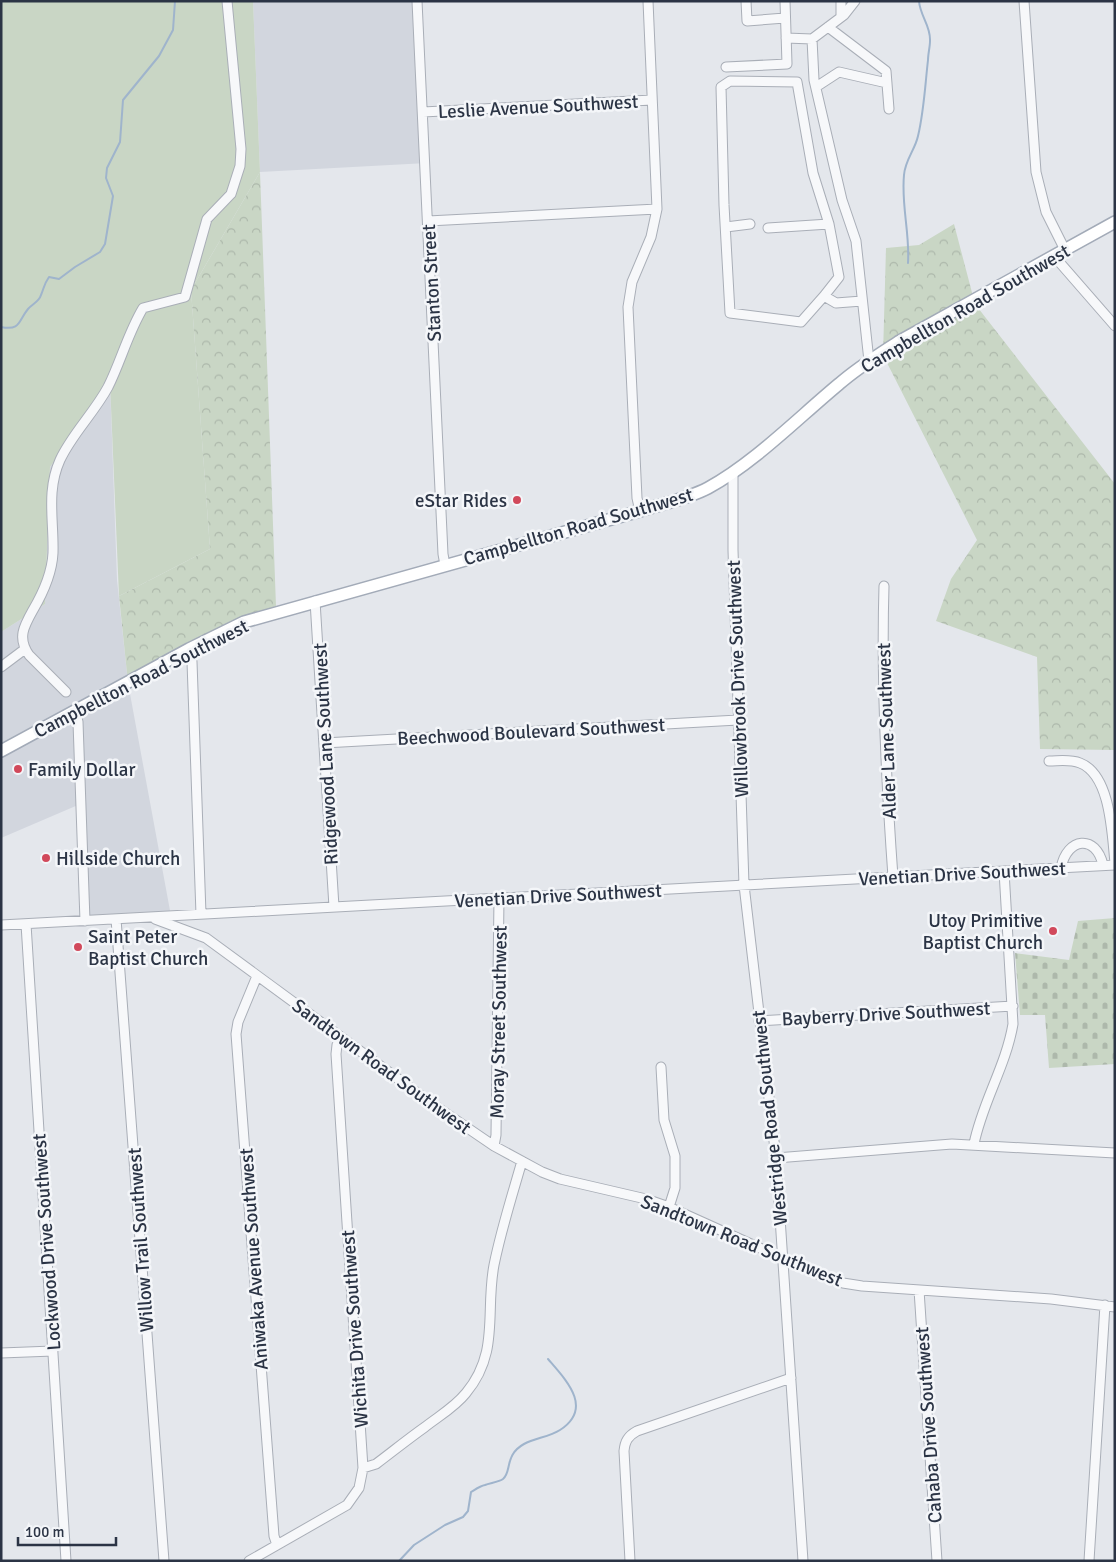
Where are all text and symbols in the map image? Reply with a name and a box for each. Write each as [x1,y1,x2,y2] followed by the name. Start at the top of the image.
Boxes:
[437,90,639,124] street label: Leslie Avenue Southwest
[417,223,447,342] street label: Stanton Street
[857,239,1075,379] street label: Campbellton Road Southwest
[461,483,696,571] street label: Campbellton Road Southwest
[415,489,507,513] place label: eStar Rides
[511,494,523,506] marker: eStar Rides
[722,559,754,798] street label: Willowbrook Drive Southwest
[30,614,253,744] street label: Campbellton Road Southwest
[308,642,344,866] street label: Ridgewood Lane Southwest
[872,642,902,820] street label: Alder Lane Southwest
[396,713,666,751] street label: Beechwood Boulevard Southwest
[28,758,135,782] place label: Family Dollar
[12,763,24,775] marker: Family Dollar
[56,847,180,871] place label: Hillside Church
[40,852,52,864] marker: Hillside Church
[858,857,1067,891] street label: Venetian Drive Southwest
[454,879,663,913] street label: Venetian Drive Southwest
[923,909,1043,955] place label: Utoy Primitive Baptist Church
[88,925,208,971] place label: Saint Peter Baptist Church
[485,925,513,1119] street label: Moray Street Southwest
[1047,925,1059,937] marker: Utoy Primitive Baptist Church
[72,941,84,953] marker: Saint Peter Baptist Church
[287,994,476,1140] street label: Sandtown Road Southwest
[781,997,991,1031] street label: Bayberry Drive Southwest
[747,1009,793,1227] street label: Westridge Road Southwest
[27,1132,67,1351] street label: Lockwood Drive Southwest
[123,1146,159,1333] street label: Willow Trail Southwest
[234,1147,274,1371] street label: Aniwaka Avenue Southwest
[637,1189,846,1293] street label: Sandtown Road Southwest
[336,1229,374,1429] street label: Wichita Drive Southwest
[910,1326,948,1524] street label: Cahaba Drive Southwest
[18,1514,115,1546] scale bar
[25,1523,65,1541] text: 100 m

